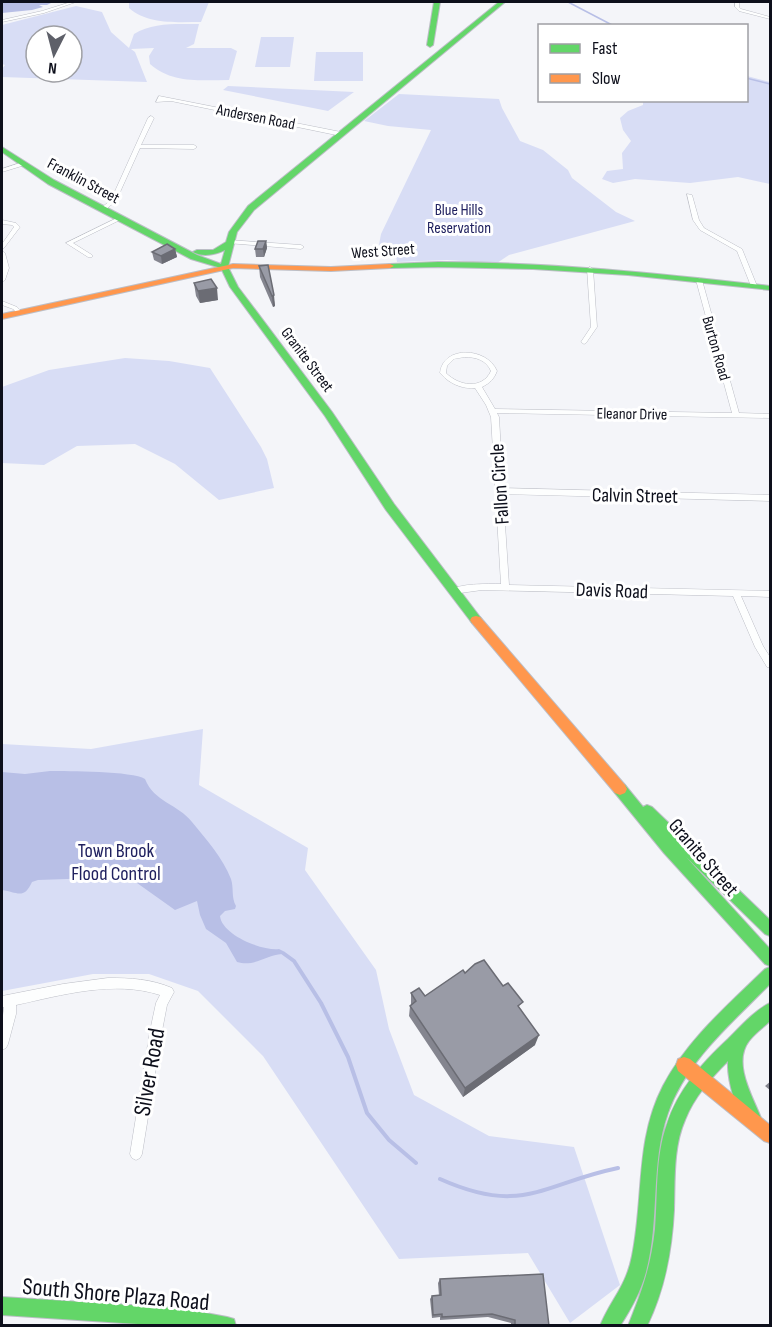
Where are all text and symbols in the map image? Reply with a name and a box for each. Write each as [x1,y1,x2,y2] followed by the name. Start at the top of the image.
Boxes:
[24,24,84,84] north arrow
[538,24,748,102] legend
[592,38,618,59] text: Fast
[47,58,58,77] text: N
[592,68,621,89] text: Slow
[214,100,297,134] street label: Andersen Road
[44,154,123,208] street label: Franklin Street
[427,201,491,238] park label: Blue Hills Reservation
[351,240,416,263] street label: West Street
[697,314,734,383] street label: Burton Road
[276,324,337,396] street label: Granite Street
[596,404,668,425] street label: Eleanor Drive
[485,443,515,525] street label: Fallon Circle
[592,483,678,509] street label: Calvin Street
[575,578,649,604] street label: Davis Road
[663,814,743,901] street label: Granite Street
[71,839,161,886] park label: Town Brook Flood Control
[128,1026,171,1118] street label: Silver Road
[21,1272,211,1317] street label: South Shore Plaza Road

